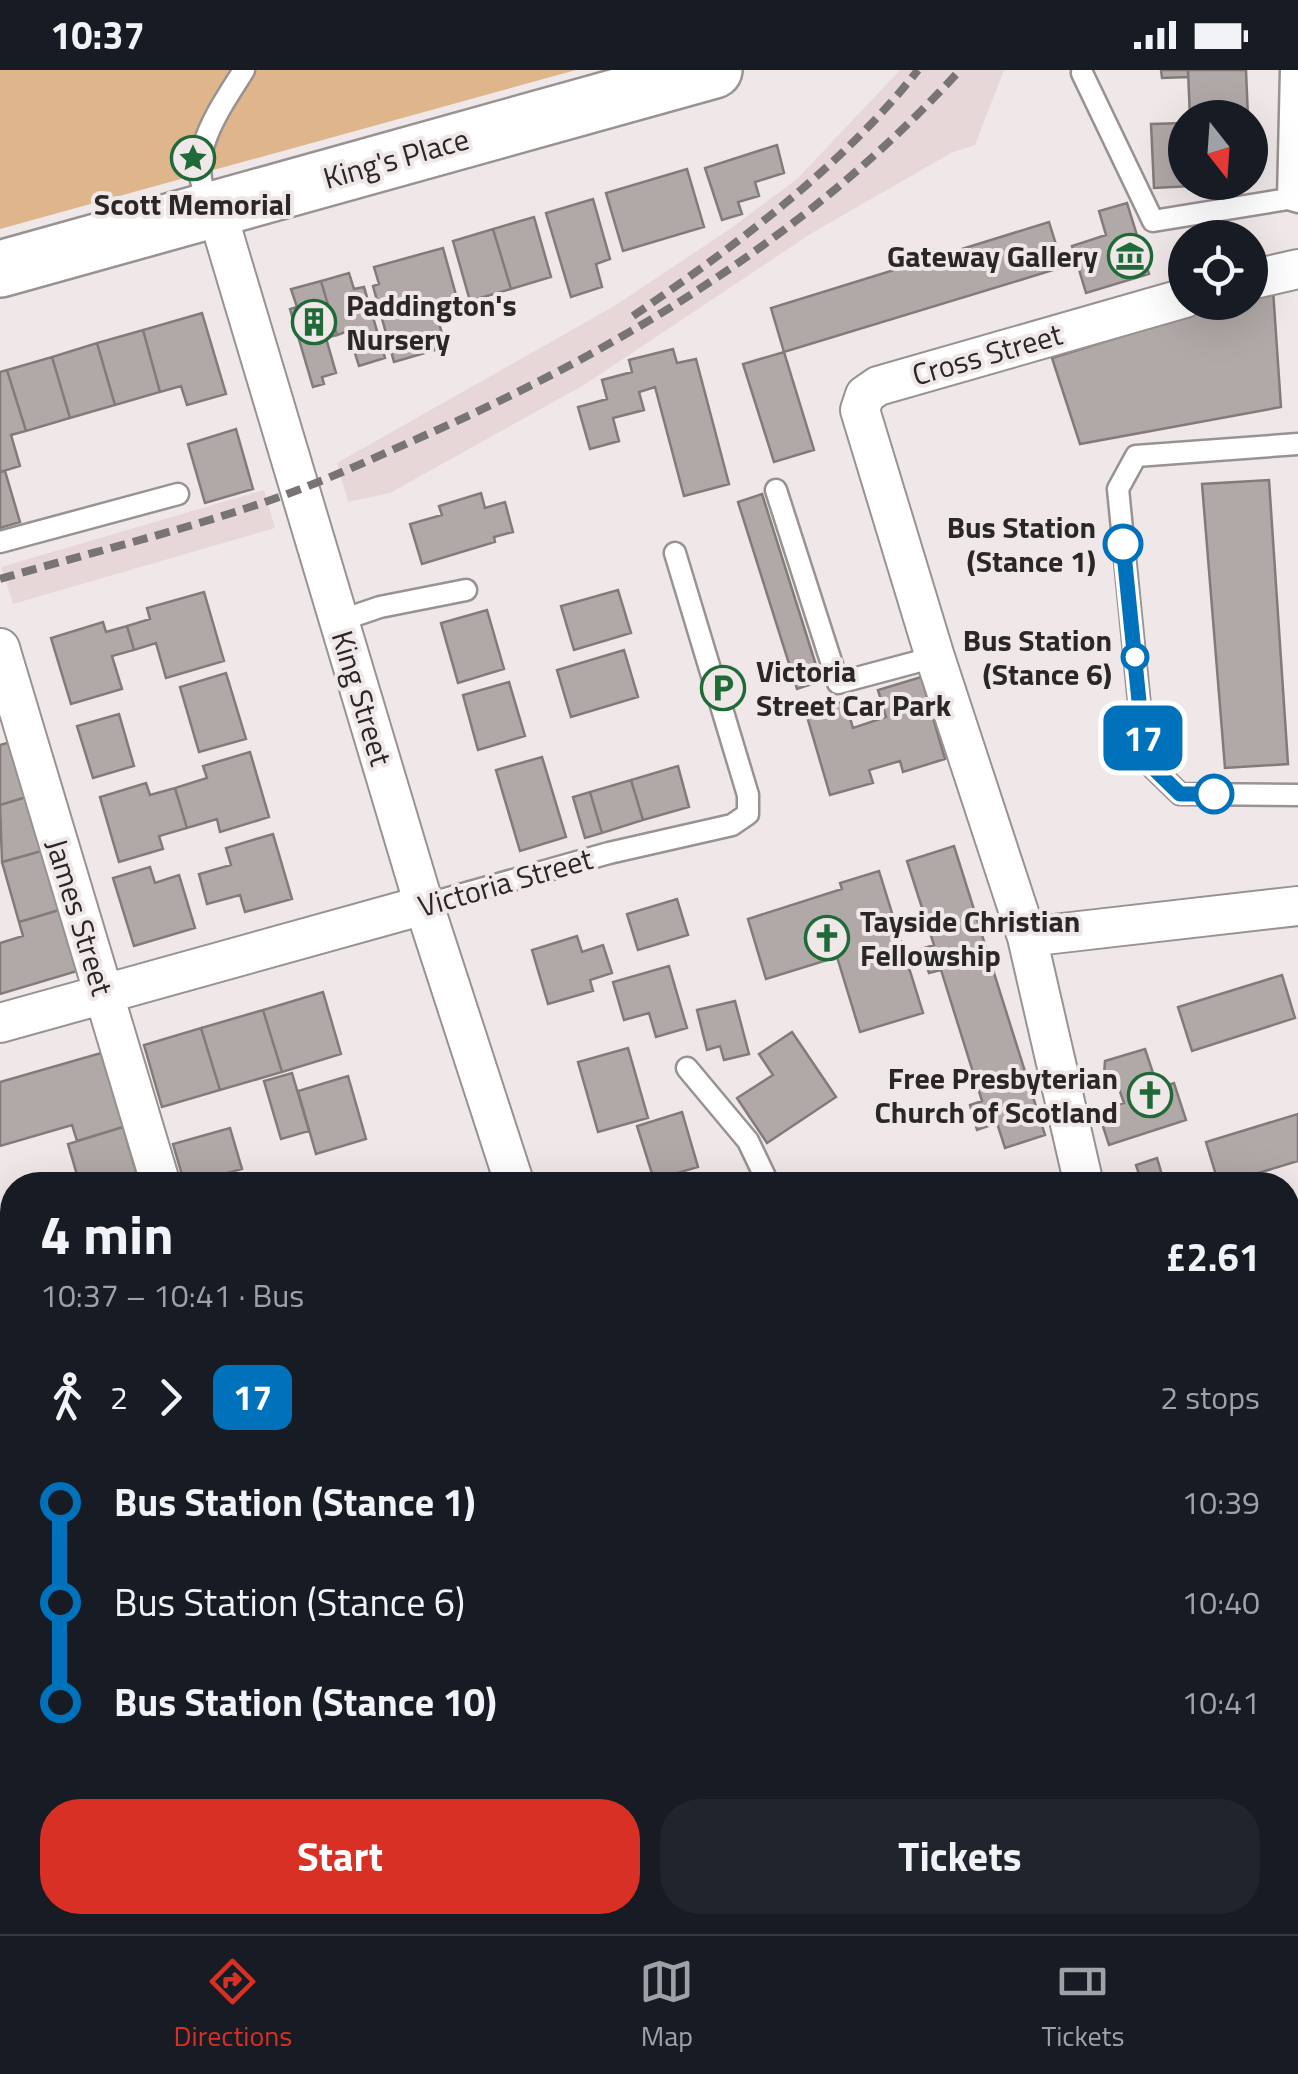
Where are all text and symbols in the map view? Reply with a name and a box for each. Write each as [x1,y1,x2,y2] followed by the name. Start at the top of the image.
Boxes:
[50,6,145,64] text: 10:37
[1168,100,1268,200] north arrow
[1168,100,1268,320] map controls
[318,115,474,201] street label: King's Place
[170,135,216,181] place icon: Scott Memorial
[94,181,292,227] place label: Scott Memorial
[1168,220,1268,320] button: locate
[887,233,1098,279] place label: Gateway Gallery
[1107,233,1153,279] museum icon: Gateway Gallery
[346,282,517,362] place label: Paddington's Nursery
[291,299,337,345] building icon: Paddington's Nursery
[907,311,1068,397] street label: Cross Street
[947,504,1096,584] place label: Bus Station (Stance 1)
[1104,525,1142,563] marker: Bus Station (Stance 1)
[963,617,1112,697] place label: Bus Station (Stance 6)
[320,625,404,772] street label: King Street
[1122,644,1148,670] marker: Bus Station (Stance 6)
[756,648,952,728] place label: Victoria Street Car Park
[700,665,746,711] parking icon: Victoria Street Car Park
[1098,706,1188,770] line badge: 17
[1123,711,1163,765] text: 17
[1195,775,1233,813] unlabelled marker
[34,833,126,1002] street label: James Street
[412,835,598,929] street label: Victoria Street
[860,898,1080,978] place label: Tayside Christian Fellowship
[804,915,850,961] church icon: Tayside Christian Fellowship
[875,1055,1118,1135] place label: Free Presbyterian Church of Scotland
[1127,1072,1173,1118] church icon: Free Presbyterian Church of Scotland
[40,1192,174,1275] text: 4 min
[1165,1228,1260,1286] text: £2.61
[40,1271,304,1319] text: 10:37 – 10:41 · Bus
[40,1370,95,1425] icon: walk
[143,1370,198,1425] icon: forward
[233,1370,272,1424] text: 17
[110,1373,128,1421] text: 2
[1160,1373,1260,1421] text: 2 stops
[114,1473,475,1531] text: Bus Station (Stance 1)
[1181,1478,1260,1526] text: 10:39
[114,1573,465,1631] text: Bus Station (Stance 6)
[1181,1578,1260,1626] text: 10:40
[114,1673,497,1731] text: Bus Station (Stance 10)
[1181,1678,1260,1726] text: 10:41
[40,1799,640,1914] button: Start
[660,1799,1260,1914] button: Tickets
[174,1954,292,2057] tab: Directions
[639,1954,694,2057] tab: Map
[1041,1954,1124,2057] tab: Tickets

